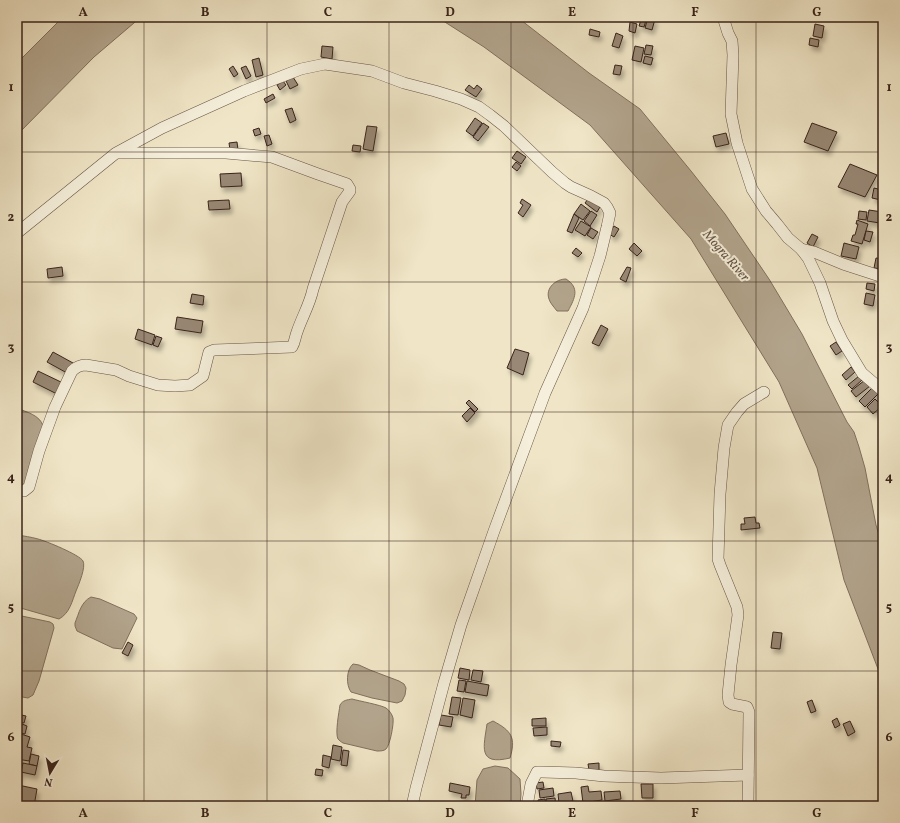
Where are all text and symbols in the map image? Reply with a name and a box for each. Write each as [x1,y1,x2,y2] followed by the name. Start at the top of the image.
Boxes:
[78,4,88,22] text: A
[201,4,210,22] text: B
[324,4,332,22] text: C
[445,4,455,22] text: D
[568,4,576,22] text: E
[691,4,699,22] text: F
[812,4,822,22] text: G
[8,79,14,97] text: 1
[886,79,892,97] text: 1
[8,209,15,227] text: 2
[886,209,893,227] text: 2
[697,226,753,286] water label: Mogra River
[8,339,15,357] text: 3
[886,339,893,357] text: 3
[7,469,15,487] text: 4
[885,469,893,487] text: 4
[8,599,14,617] text: 5
[886,599,892,617] text: 5
[7,729,15,747] text: 6
[885,729,893,747] text: 6
[30,753,70,793] north arrow
[43,773,54,789] text: N
[78,805,88,823] text: A
[201,805,210,823] text: B
[324,805,332,823] text: C
[445,805,455,823] text: D
[568,805,576,823] text: E
[691,805,699,823] text: F
[812,805,822,823] text: G

